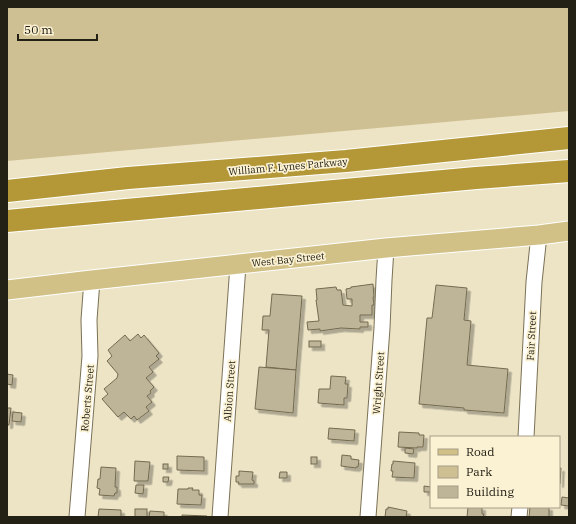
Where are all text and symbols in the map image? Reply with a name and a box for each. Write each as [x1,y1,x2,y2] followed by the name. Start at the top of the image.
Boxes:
[18,16,97,42] scale bar
[24,22,53,37] text: 50 m
[228,155,349,178] street label: William F. Lynes Parkway
[251,249,326,270] street label: West Bay Street
[524,311,539,361] street label: Fair Street
[370,351,387,415] street label: Wright Street
[221,360,238,422] street label: Albion Street
[78,364,97,432] street label: Roberts Street
[430,436,560,508] legend
[466,444,495,459] text: Road
[466,464,492,479] text: Park
[466,484,514,499] text: Building

